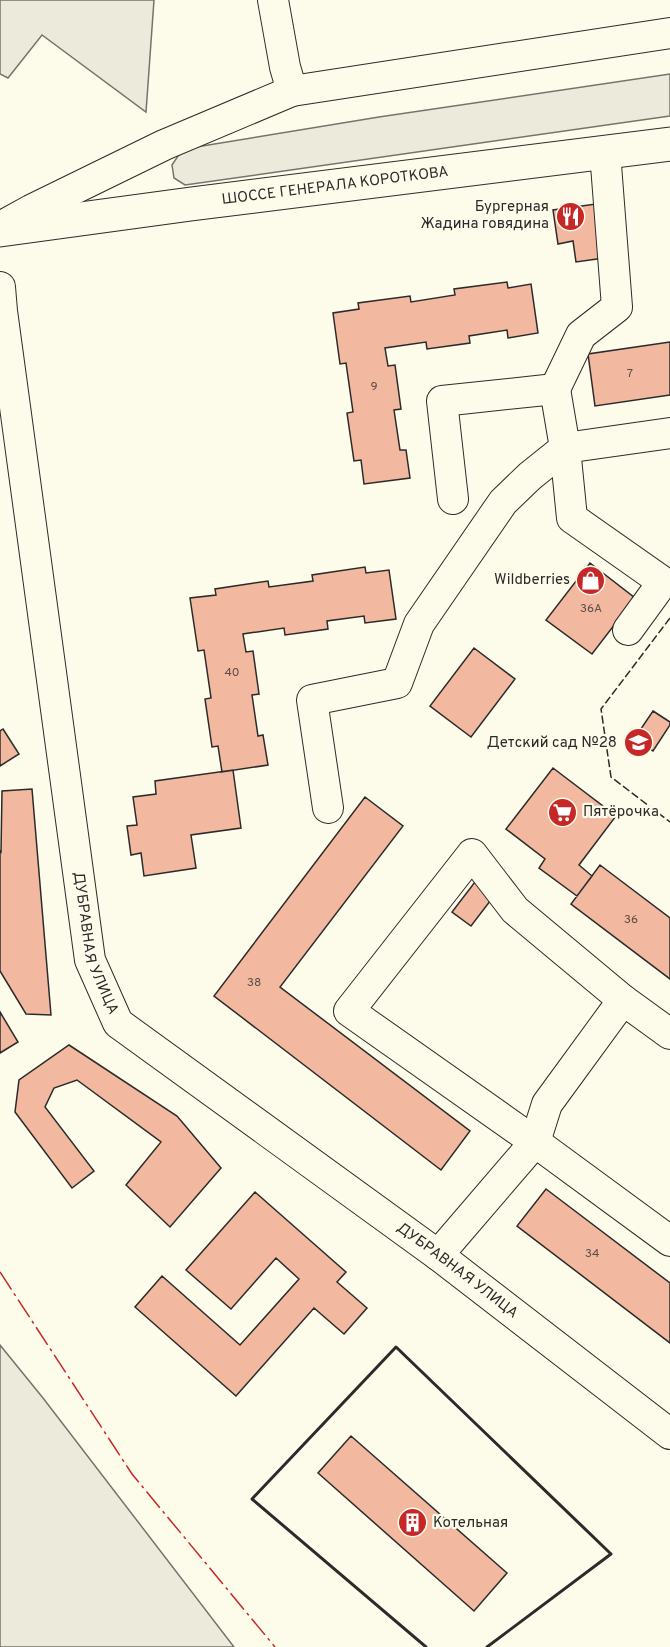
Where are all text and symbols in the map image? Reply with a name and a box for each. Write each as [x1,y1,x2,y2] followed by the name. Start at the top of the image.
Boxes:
[221,162,450,210] street label: ШОССЕ ГЕНЕРАЛА КОРОТКОВА
[420,198,549,234] place label: Бургерная Жадина говядина
[554,200,586,232] restaurant icon: Бургерная Жадина говядина
[627,366,633,382] house number: 7
[370,379,378,395] house number: 9
[575,564,607,596] shop icon: Wildberries
[494,571,570,590] place label: Wildberries
[580,601,602,617] house number: 36А
[224,665,240,681] house number: 40
[622,727,654,759] school or university icon: Детский сад №28
[487,734,617,753] place label: Детский сад №28
[546,796,578,828] supermarket icon: Пятёрочка
[583,803,659,822] place label: Пятёрочка
[69,871,123,1018] street label: ДУБРАВНАЯ УЛИЦА
[624,912,638,928] house number: 36
[247,975,261,991] house number: 38
[393,1219,522,1323] street label: ДУБРАВНАЯ УЛИЦА
[585,1246,599,1262] house number: 34
[396,1507,428,1539] building icon: Котельная
[433,1514,508,1533] place label: Котельная

